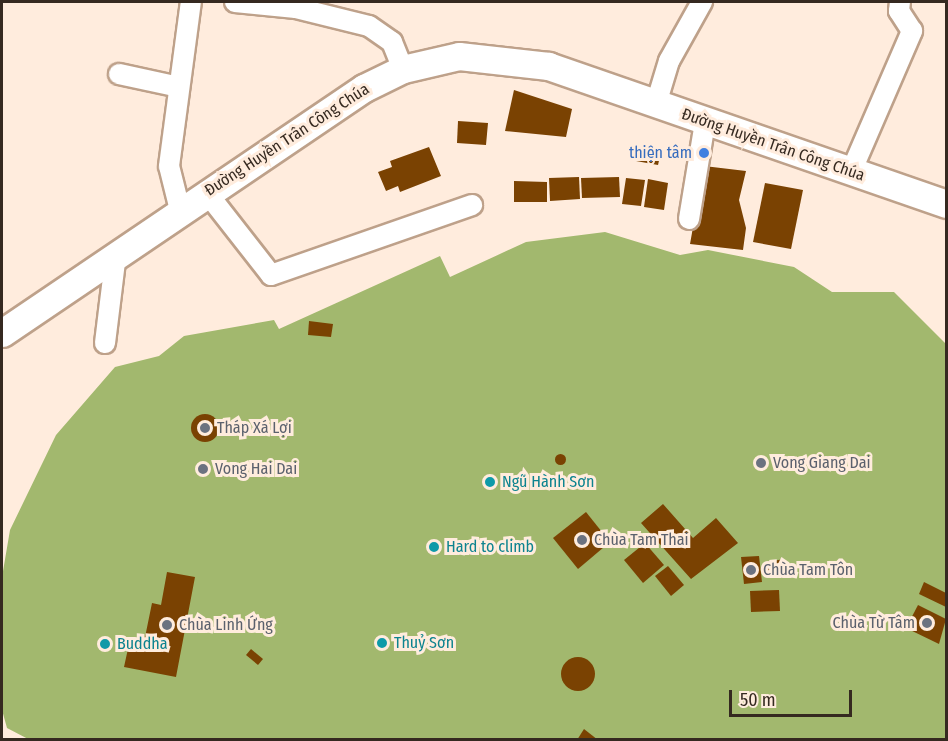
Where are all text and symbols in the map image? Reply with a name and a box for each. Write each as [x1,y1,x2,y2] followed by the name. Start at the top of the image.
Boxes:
[201,80,373,200] street label: Đường Huyền Trân Công Chúa
[679,105,867,185] street label: Đường Huyền Trân Công Chúa
[629,143,692,163] place label: thiện tâm
[697,146,711,160] marker: thiện tâm
[217,418,292,438] place label: Tháp Xá Lợi
[198,421,212,435] marker: Tháp Xá Lợi
[773,453,871,473] place label: Vong Giang Dai
[754,456,768,470] marker: Vong Giang Dai
[215,459,297,479] place label: Vong Hai Dai
[196,462,210,476] marker: Vong Hai Dai
[502,472,594,492] place label: Ngũ Hành Sơn
[483,475,497,489] marker: Ngũ Hành Sơn
[594,530,689,550] place label: Chùa Tam Thai
[575,533,589,547] marker: Chùa Tam Thai
[446,537,534,557] place label: Hard to climb
[427,540,441,554] marker: Hard to climb
[763,560,853,580] place label: Chùa Tam Tôn
[744,563,758,577] marker: Chùa Tam Tôn
[833,613,915,633] place label: Chùa Từ Tâm
[179,615,273,635] place label: Chùa Linh Ứng
[920,616,934,630] marker: Chùa Từ Tâm
[160,618,174,632] marker: Chùa Linh Ứng
[394,633,454,653] place label: Thuỷ Sơn
[117,634,168,654] place label: Buddha
[375,636,389,650] marker: Thuỷ Sơn
[98,637,112,651] marker: Buddha
[732,678,855,716] scale bar
[740,689,776,711] text: 50 m

